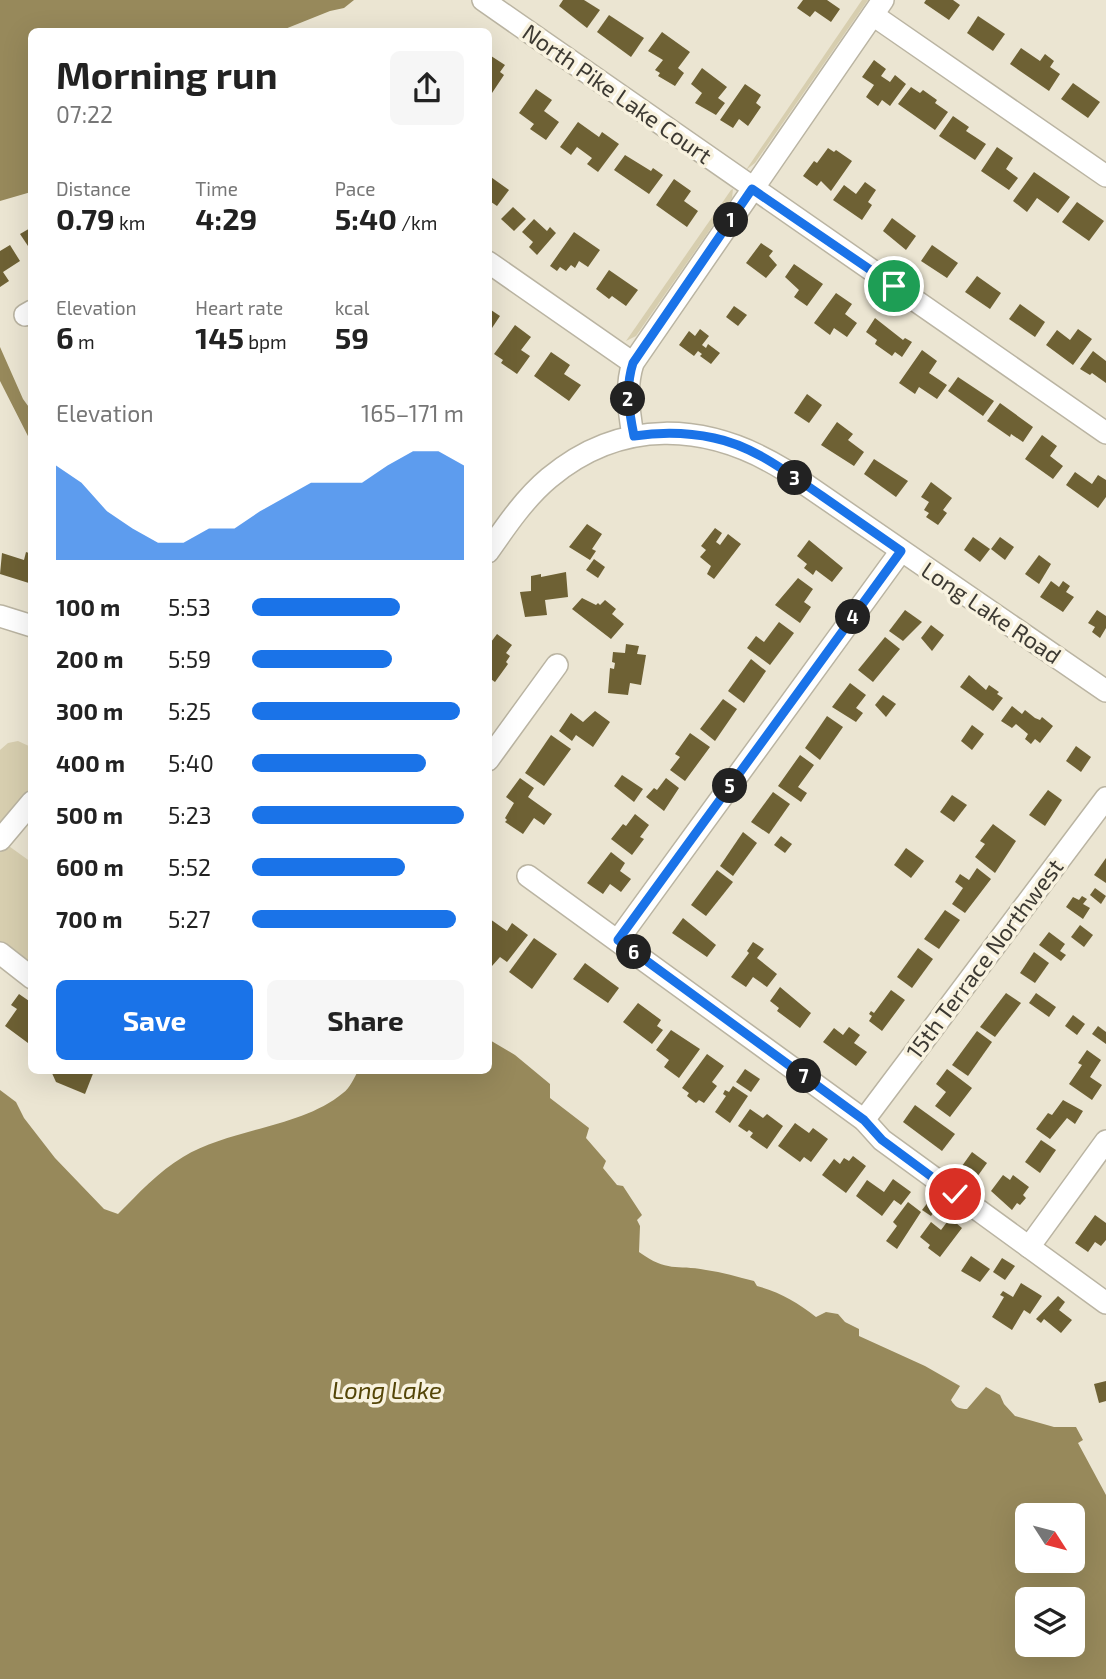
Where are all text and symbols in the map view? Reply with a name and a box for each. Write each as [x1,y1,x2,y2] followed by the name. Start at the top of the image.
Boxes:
[518,17,718,169] street label: North Pike Lake Court
[56,51,277,97] text: Morning run
[390,51,464,125] button: share
[56,100,113,128] text: 07:22
[56,177,131,200] text: Distance
[195,177,238,200] text: Time
[335,177,376,200] text: Pace
[56,200,115,236] text: 0.79
[195,200,257,236] text: 4:29
[335,200,397,236] text: 5:40
[714,202,748,238] pin: 1
[726,208,735,231] text: 1
[115,211,145,234] text: km
[397,211,437,234] text: /km
[864,256,924,316] pin
[875,267,913,305] icon: arrive
[56,296,137,319] text: Elevation
[195,296,283,319] text: Heart rate
[335,296,369,319] text: kcal
[56,319,74,355] text: 6
[195,319,244,355] text: 145
[335,319,369,355] text: 59
[74,330,95,353] text: m
[244,330,287,353] text: bpm
[610,382,646,416] pin: 2
[622,387,633,410] text: 2
[56,399,154,427] text: Elevation
[361,399,464,427] text: 165–171 m
[778,461,812,496] pin: 3
[789,466,800,489] text: 3
[916,555,1067,669] street label: Long Lake Road
[56,593,120,621] text: 100 m
[168,593,211,621] text: 5:53
[836,600,870,634] pin: 4
[846,605,859,628] text: 4
[56,645,124,673] text: 200 m
[168,645,211,673] text: 5:59
[56,697,123,725] text: 300 m
[168,697,211,725] text: 5:25
[56,749,125,777] text: 400 m
[168,749,214,777] text: 5:40
[712,768,748,804] pin: 5
[724,774,735,797] text: 5
[56,801,123,829] text: 500 m
[168,801,211,829] text: 5:23
[56,853,124,881] text: 600 m
[168,853,211,881] text: 5:52
[900,853,1069,1064] street label: 15th Terrace Northwest
[56,905,122,933] text: 700 m
[168,905,210,933] text: 5:27
[616,934,652,970] pin: 6
[628,940,639,963] text: 6
[56,980,253,1060] button: Save
[267,980,464,1060] button: Share
[786,1058,822,1094] pin: 7
[798,1064,809,1087] text: 7
[925,1164,985,1224] pin
[936,1175,974,1213] icon: check
[332,1375,442,1404] water label: Long Lake
[1015,1503,1085,1573] north arrow
[1015,1503,1085,1657] map controls
[1015,1587,1085,1657] button: layers

